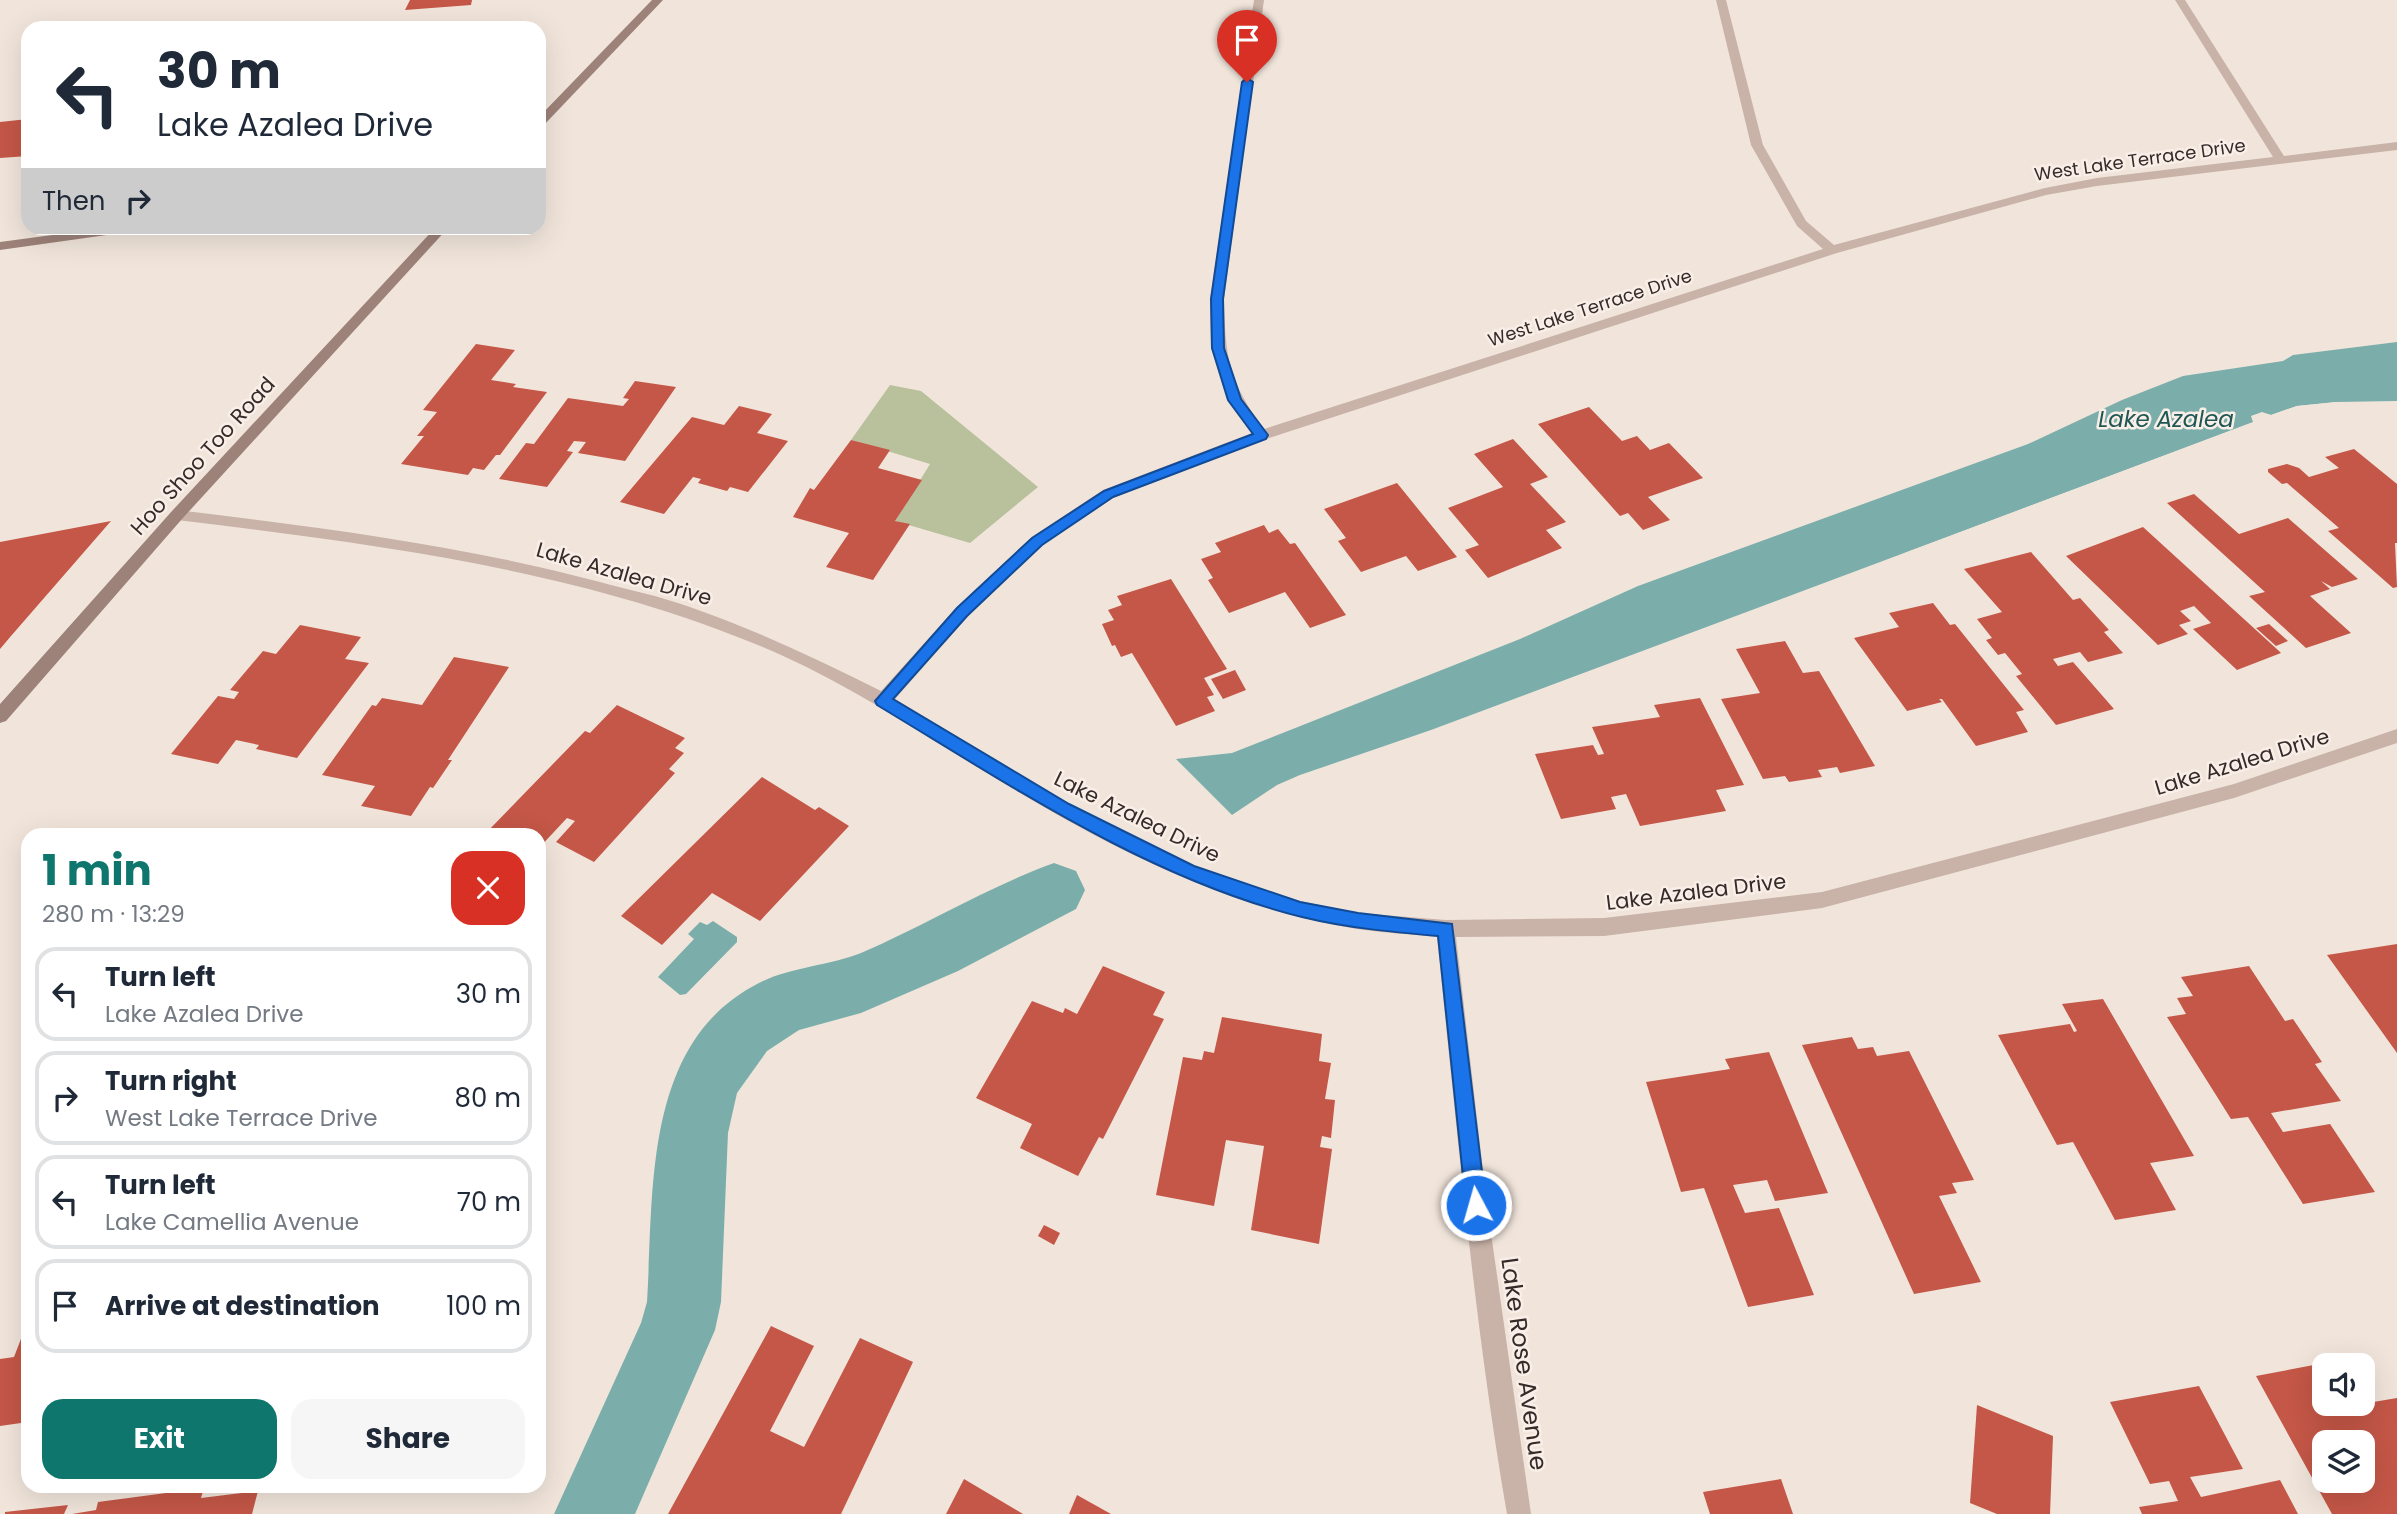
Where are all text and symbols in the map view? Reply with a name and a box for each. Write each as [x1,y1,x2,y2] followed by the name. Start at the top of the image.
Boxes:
[1217,10,1277,82] pin
[1228,21,1266,59] icon: arrive
[157,37,281,105] text: 30 m
[42,49,133,140] icon: left
[157,102,433,147] text: Lake Azalea Drive
[2033,132,2247,187] street label: West Lake Terrace Drive
[119,182,157,220] icon: right
[42,183,105,219] text: Then
[1485,263,1695,352] street label: West Lake Terrace Drive
[124,370,282,541] street label: Hoo Shoo Too Road
[2098,403,2234,435] water label: Lake Azalea
[533,535,715,612] street label: Lake Azalea Drive
[2151,721,2333,802] street label: Lake Azalea Drive
[1049,764,1225,869] street label: Lake Azalea Drive
[42,841,152,900] text: 1 min
[451,851,525,925] button: close
[1604,866,1788,917] street label: Lake Azalea Drive
[42,898,185,930] text: 280 m · 13:29
[105,959,216,995] text: Turn left
[46,975,84,1013] icon: left
[456,976,521,1012] text: 30 m
[105,998,304,1030] text: Lake Azalea Drive
[105,1063,237,1099] text: Turn right
[46,1079,84,1117] icon: right
[455,1080,521,1116] text: 80 m
[105,1102,377,1134] text: West Lake Terrace Drive
[105,1167,216,1203] text: Turn left
[1439,1168,1513,1242] position arrow
[46,1183,84,1221] icon: left
[457,1184,521,1220] text: 70 m
[105,1206,359,1238] text: Lake Camellia Avenue
[1493,1256,1556,1472] street label: Lake Rose Avenue
[46,1287,84,1325] icon: arrive
[105,1288,380,1324] text: Arrive at destination
[446,1288,521,1324] text: 100 m
[2312,1353,2375,1493] map controls
[2312,1353,2375,1416] button: sound
[42,1399,277,1479] button: Exit
[291,1399,525,1479] button: Share
[2312,1430,2375,1493] button: layers

